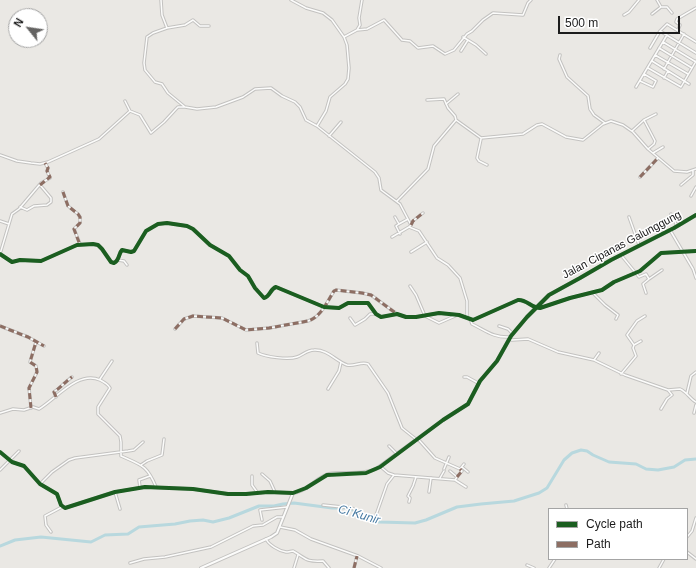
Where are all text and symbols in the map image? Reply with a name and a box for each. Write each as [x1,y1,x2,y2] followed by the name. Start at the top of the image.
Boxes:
[8,8,48,48] north arrow
[560,8,682,34] scale bar
[11,16,26,29] text: N
[565,16,598,30] text: 500 m
[560,208,684,282] street label: Jalan Cipanas Galunggung
[337,502,381,528] water label: Ci Kunir
[548,508,688,560] legend
[586,517,643,531] text: Cycle path
[586,537,611,551] text: Path

